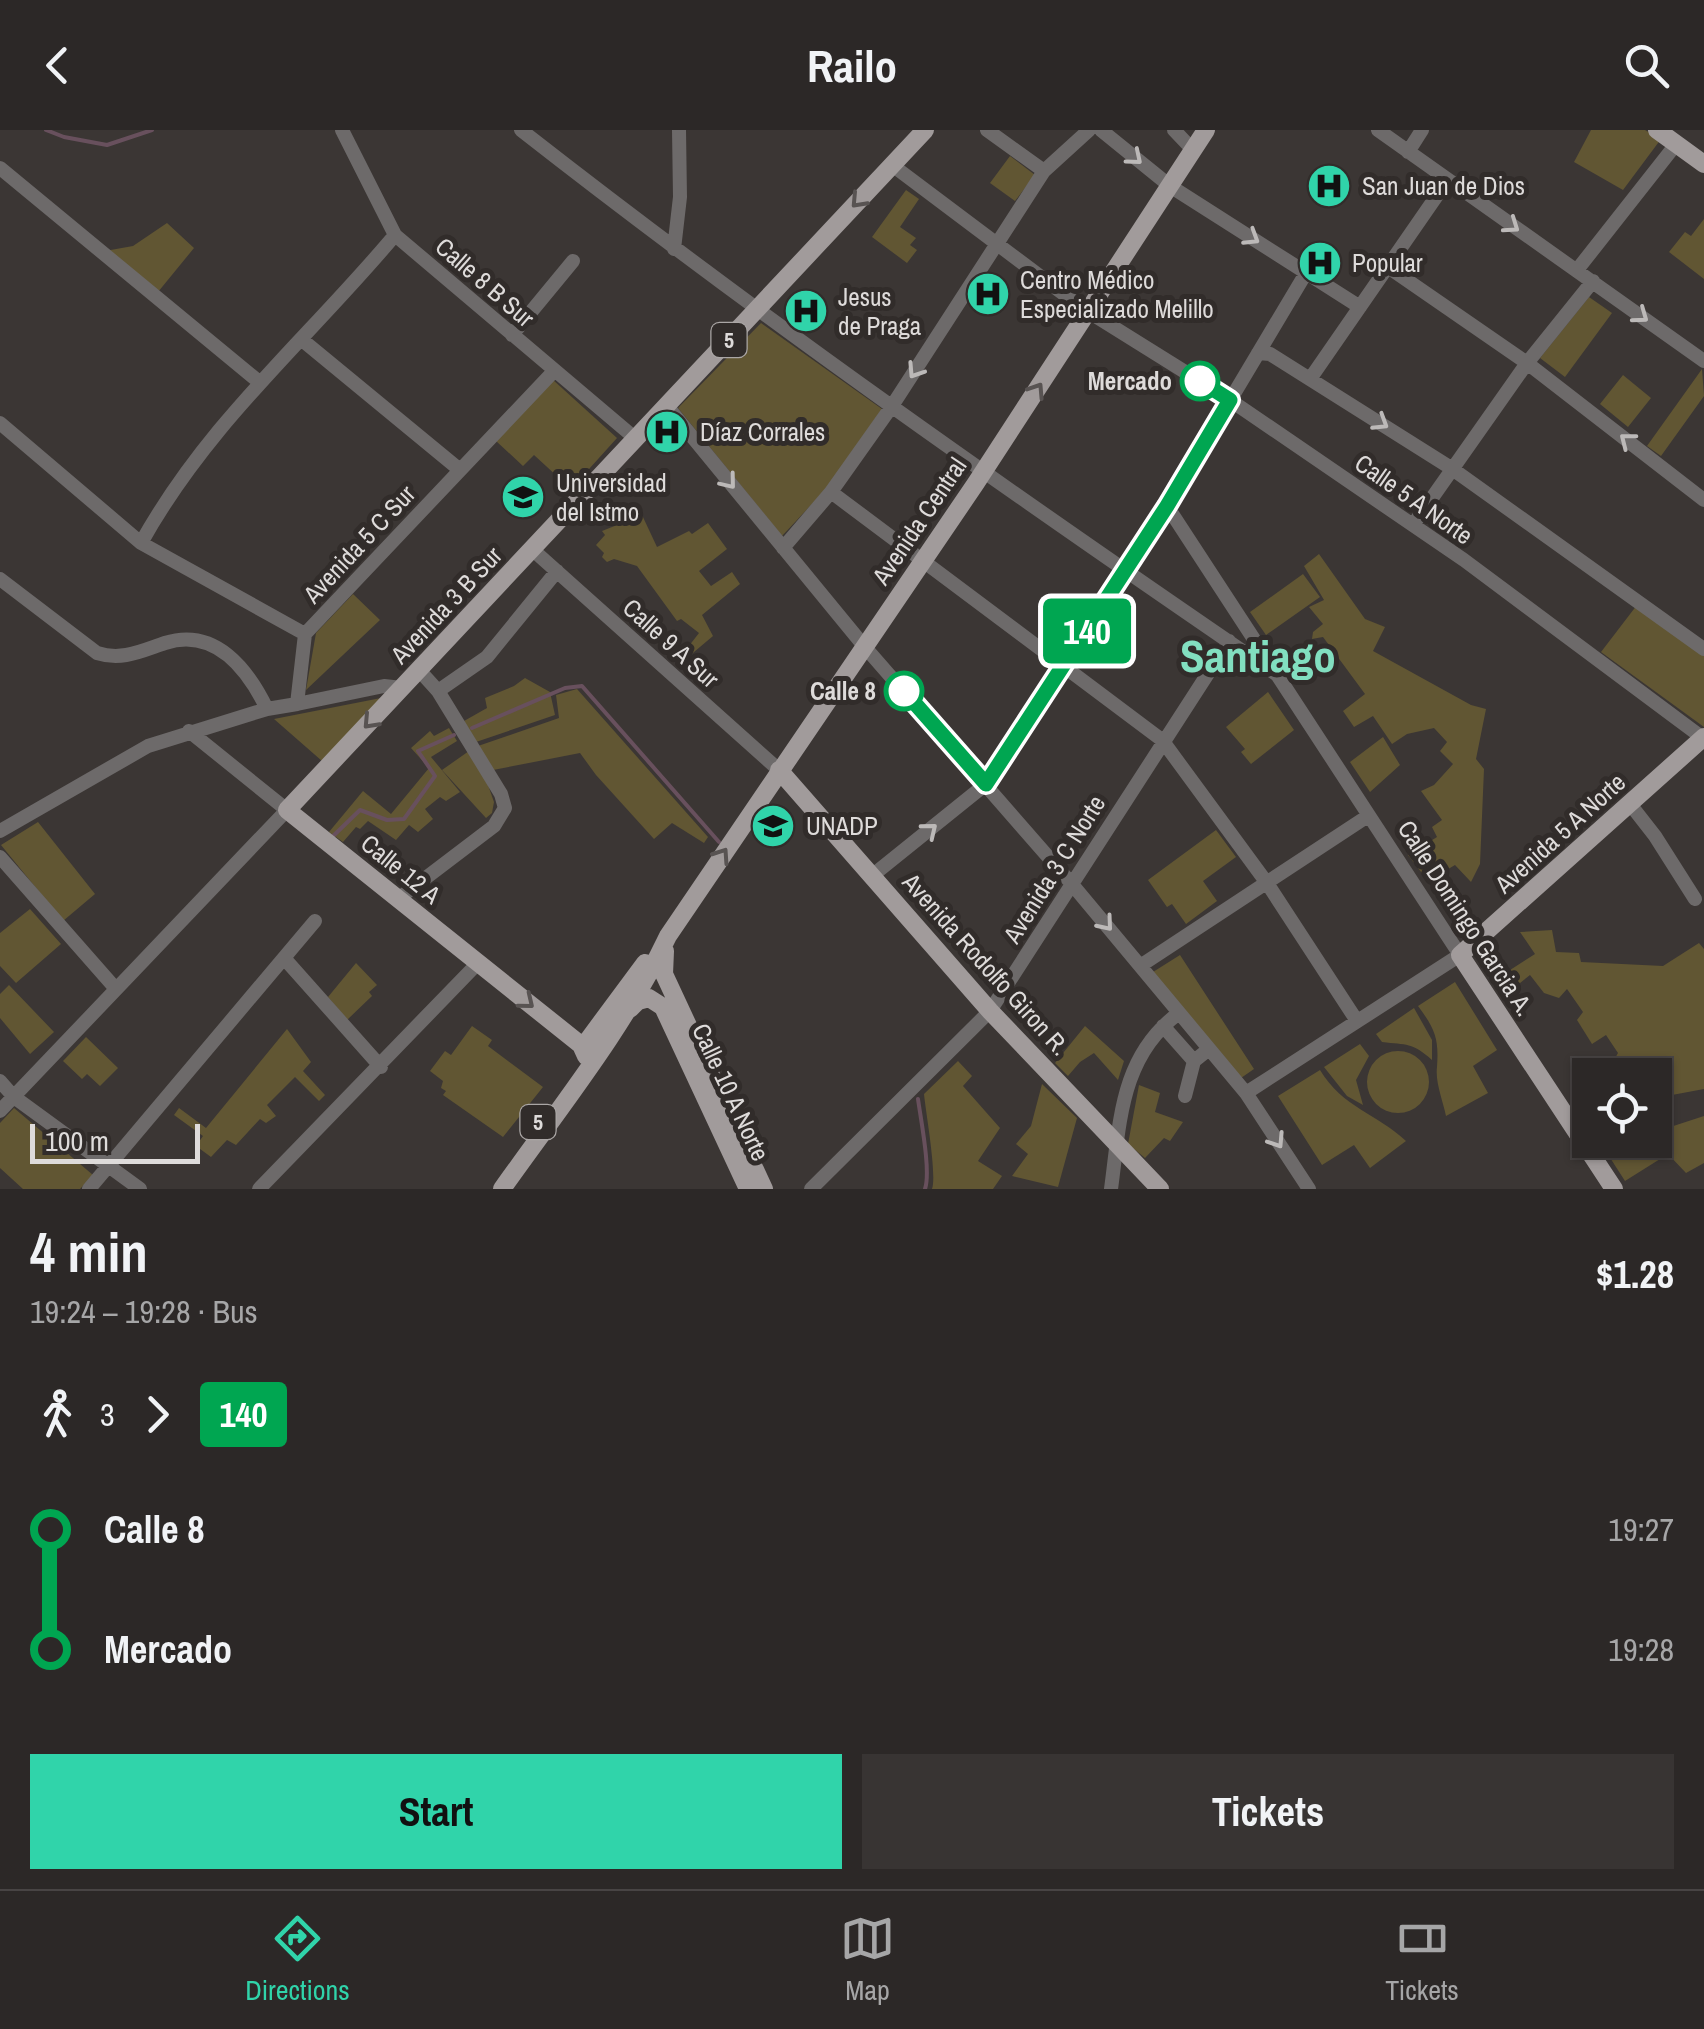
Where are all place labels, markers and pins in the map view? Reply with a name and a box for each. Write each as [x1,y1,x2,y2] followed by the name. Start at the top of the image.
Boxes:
[1306,163,1352,209] hospital icon: San Juan de Dios
[1362,169,1525,203] place label: San Juan de Dios
[1297,240,1343,286] hospital icon: Popular
[1352,246,1423,280] place label: Popular
[1020,263,1214,326] place label: Centro Médico Especializado Melillo
[965,271,1011,317] hospital icon: Centro Médico Especializado Melillo
[838,280,922,343] place label: Jesus de Praga
[783,288,829,334] hospital icon: Jesus de Praga
[1181,362,1219,400] marker: Mercado
[1088,364,1172,398] place label: Mercado
[644,409,690,455] hospital icon: Díaz Corrales
[700,415,825,449] place label: Díaz Corrales
[556,466,667,529] place label: Universidad del Istmo
[500,474,546,520] school or university icon: Universidad del Istmo
[885,672,923,710] marker: Calle 8
[810,674,876,708] place label: Calle 8
[750,803,796,849] school or university icon: UNADP
[806,809,878,843] place label: UNADP

